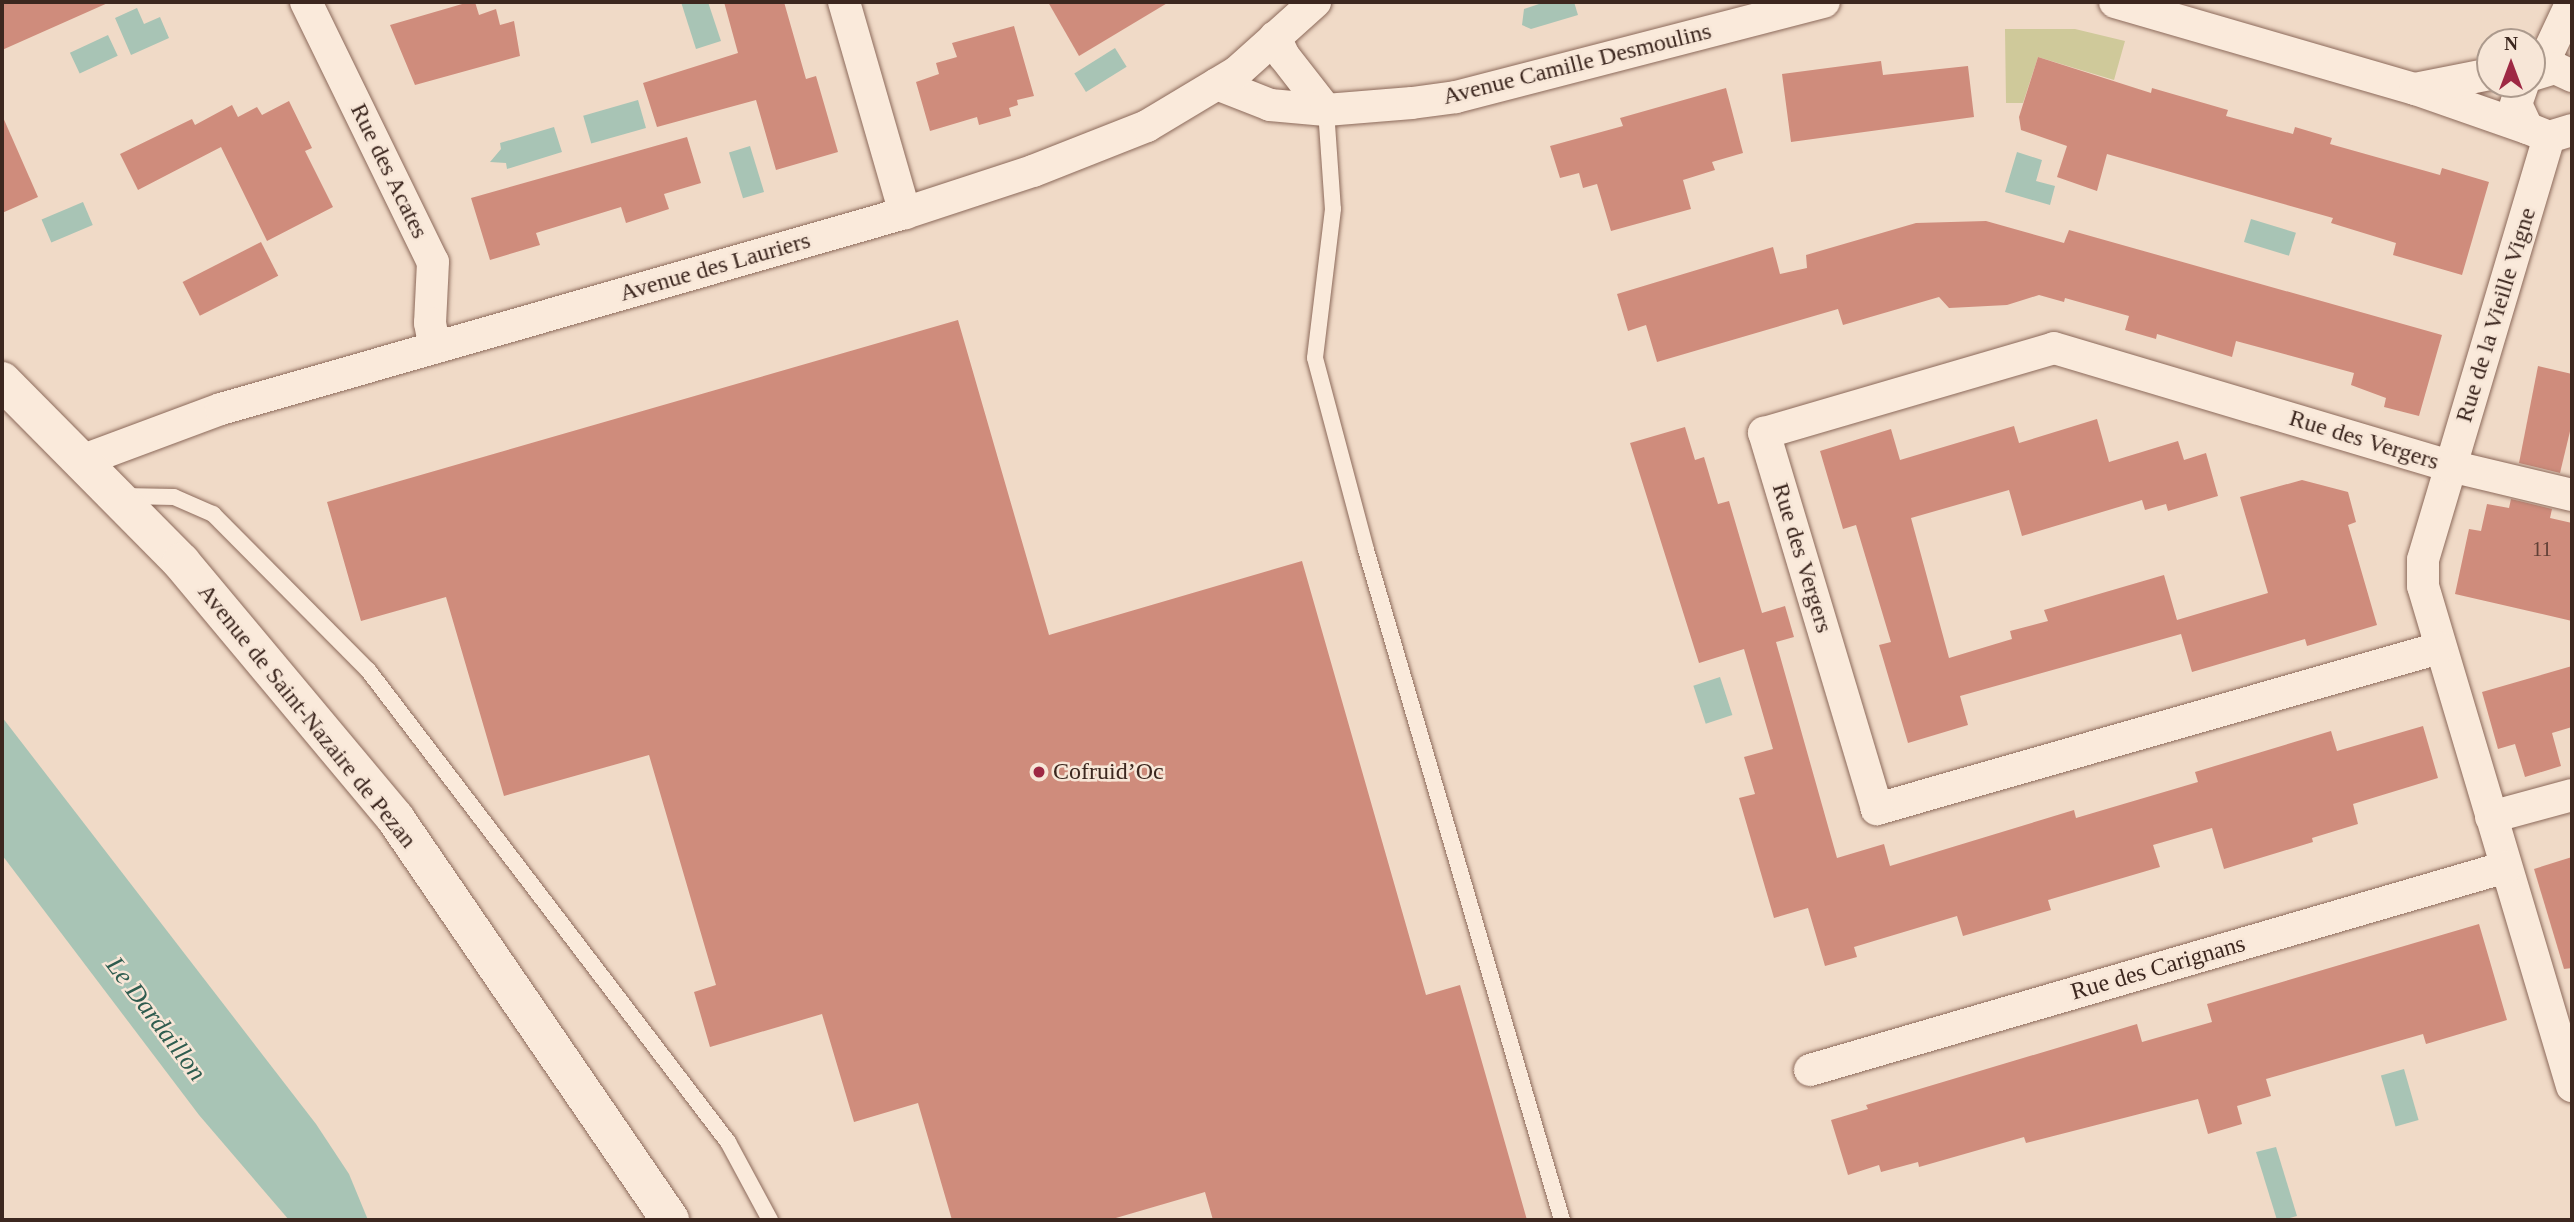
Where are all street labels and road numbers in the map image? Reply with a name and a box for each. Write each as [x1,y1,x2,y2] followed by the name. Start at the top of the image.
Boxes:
[1440,17,1714,111] street label: Avenue Camille Desmoulins
[344,98,434,244] street label: Rue des Acates
[2450,204,2542,426] street label: Rue de la Vieille Vigne
[616,226,814,308] street label: Avenue des Lauriers
[2285,403,2443,477] street label: Rue des Vergers
[1765,479,1839,637] street label: Rue des Vergers
[192,578,422,854] street label: Avenue de Saint-Nazaire de Pezan
[2068,929,2248,1007] street label: Rue des Carignans

